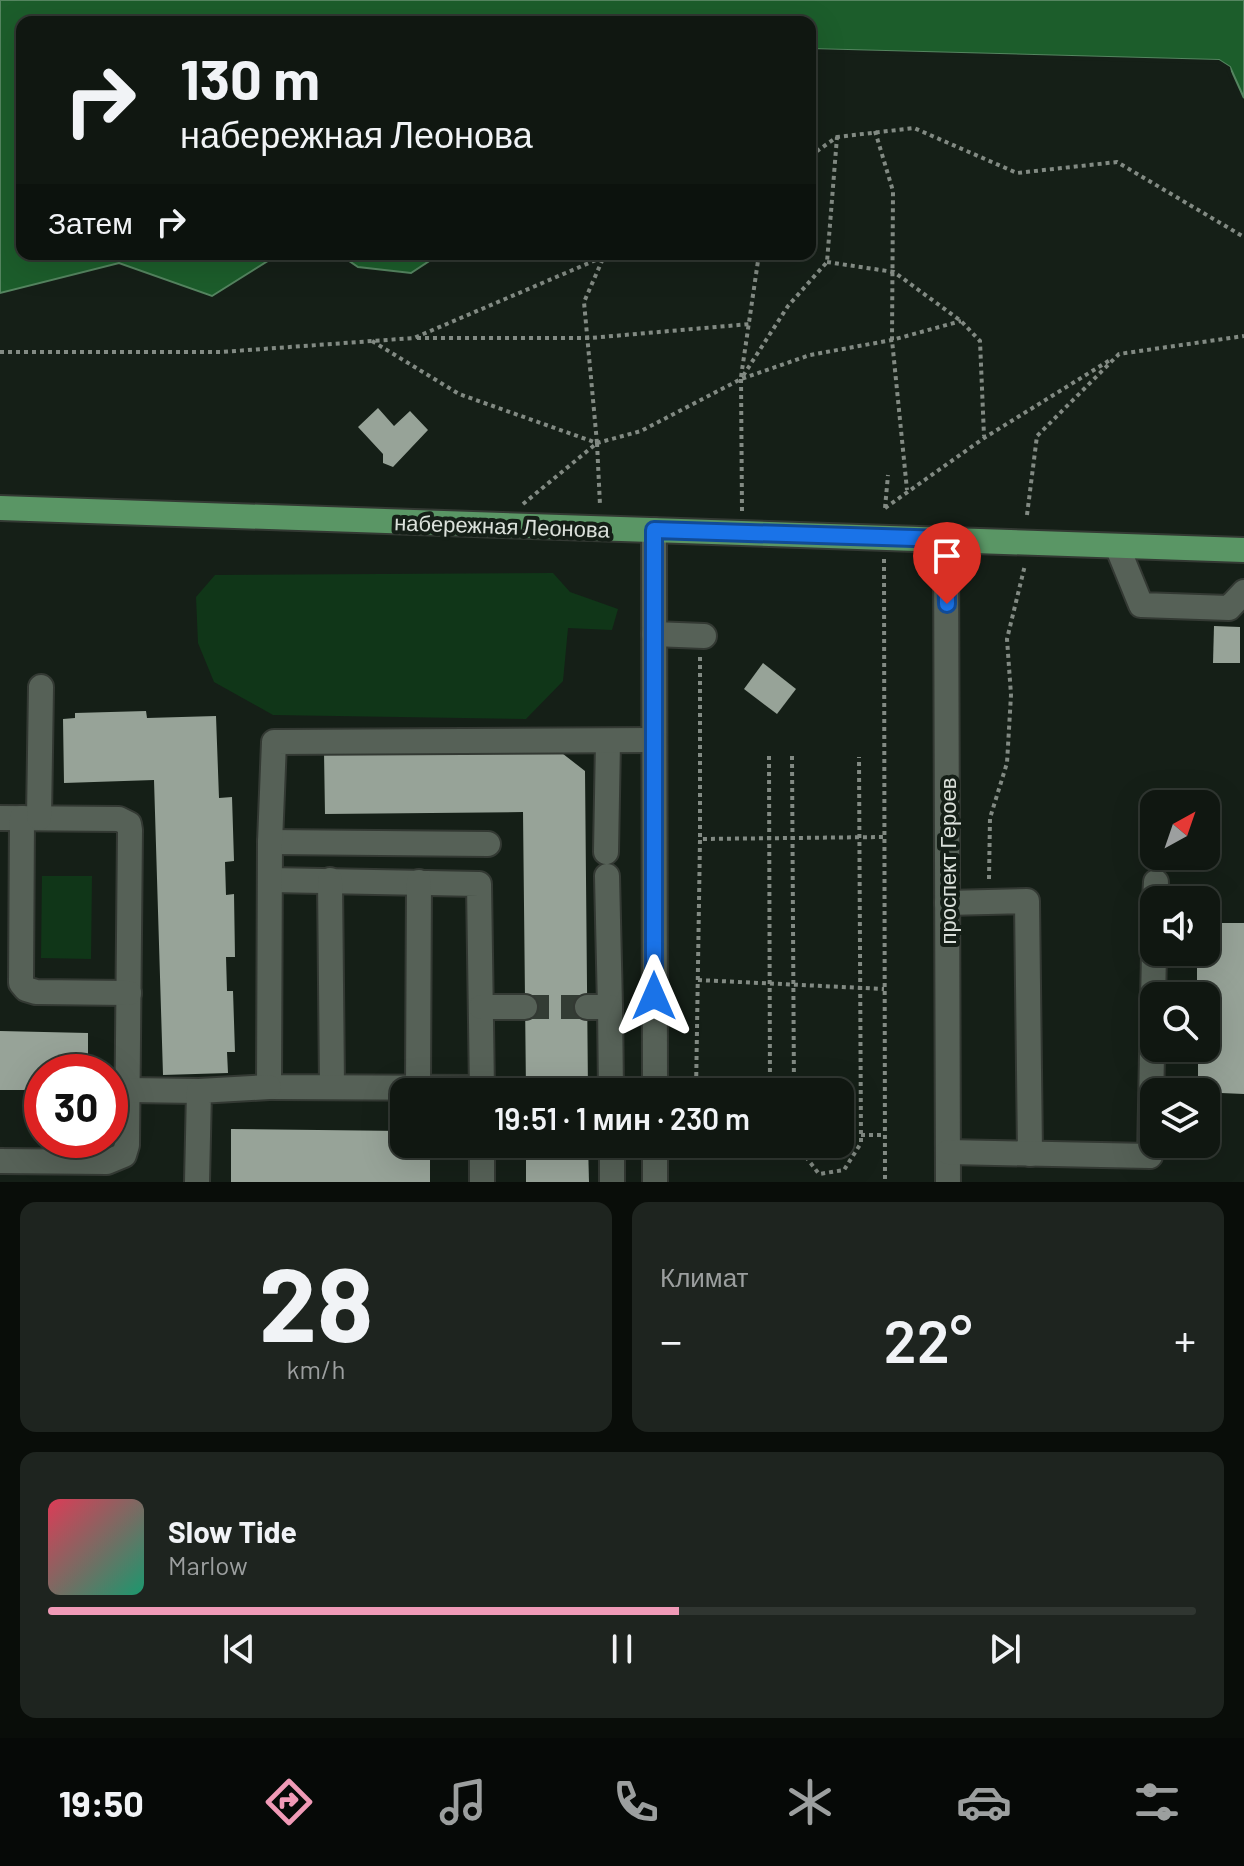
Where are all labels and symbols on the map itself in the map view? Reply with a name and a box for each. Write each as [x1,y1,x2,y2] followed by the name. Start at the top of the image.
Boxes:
[394,508,611,543] street label: набережная Леонова
[913,522,981,604] pin
[934,778,961,944] street label: проспект Героев
[1140,790,1220,870] north arrow
[612,954,696,1038] position arrow
[24,1054,128,1158] speed limit sign: 30

